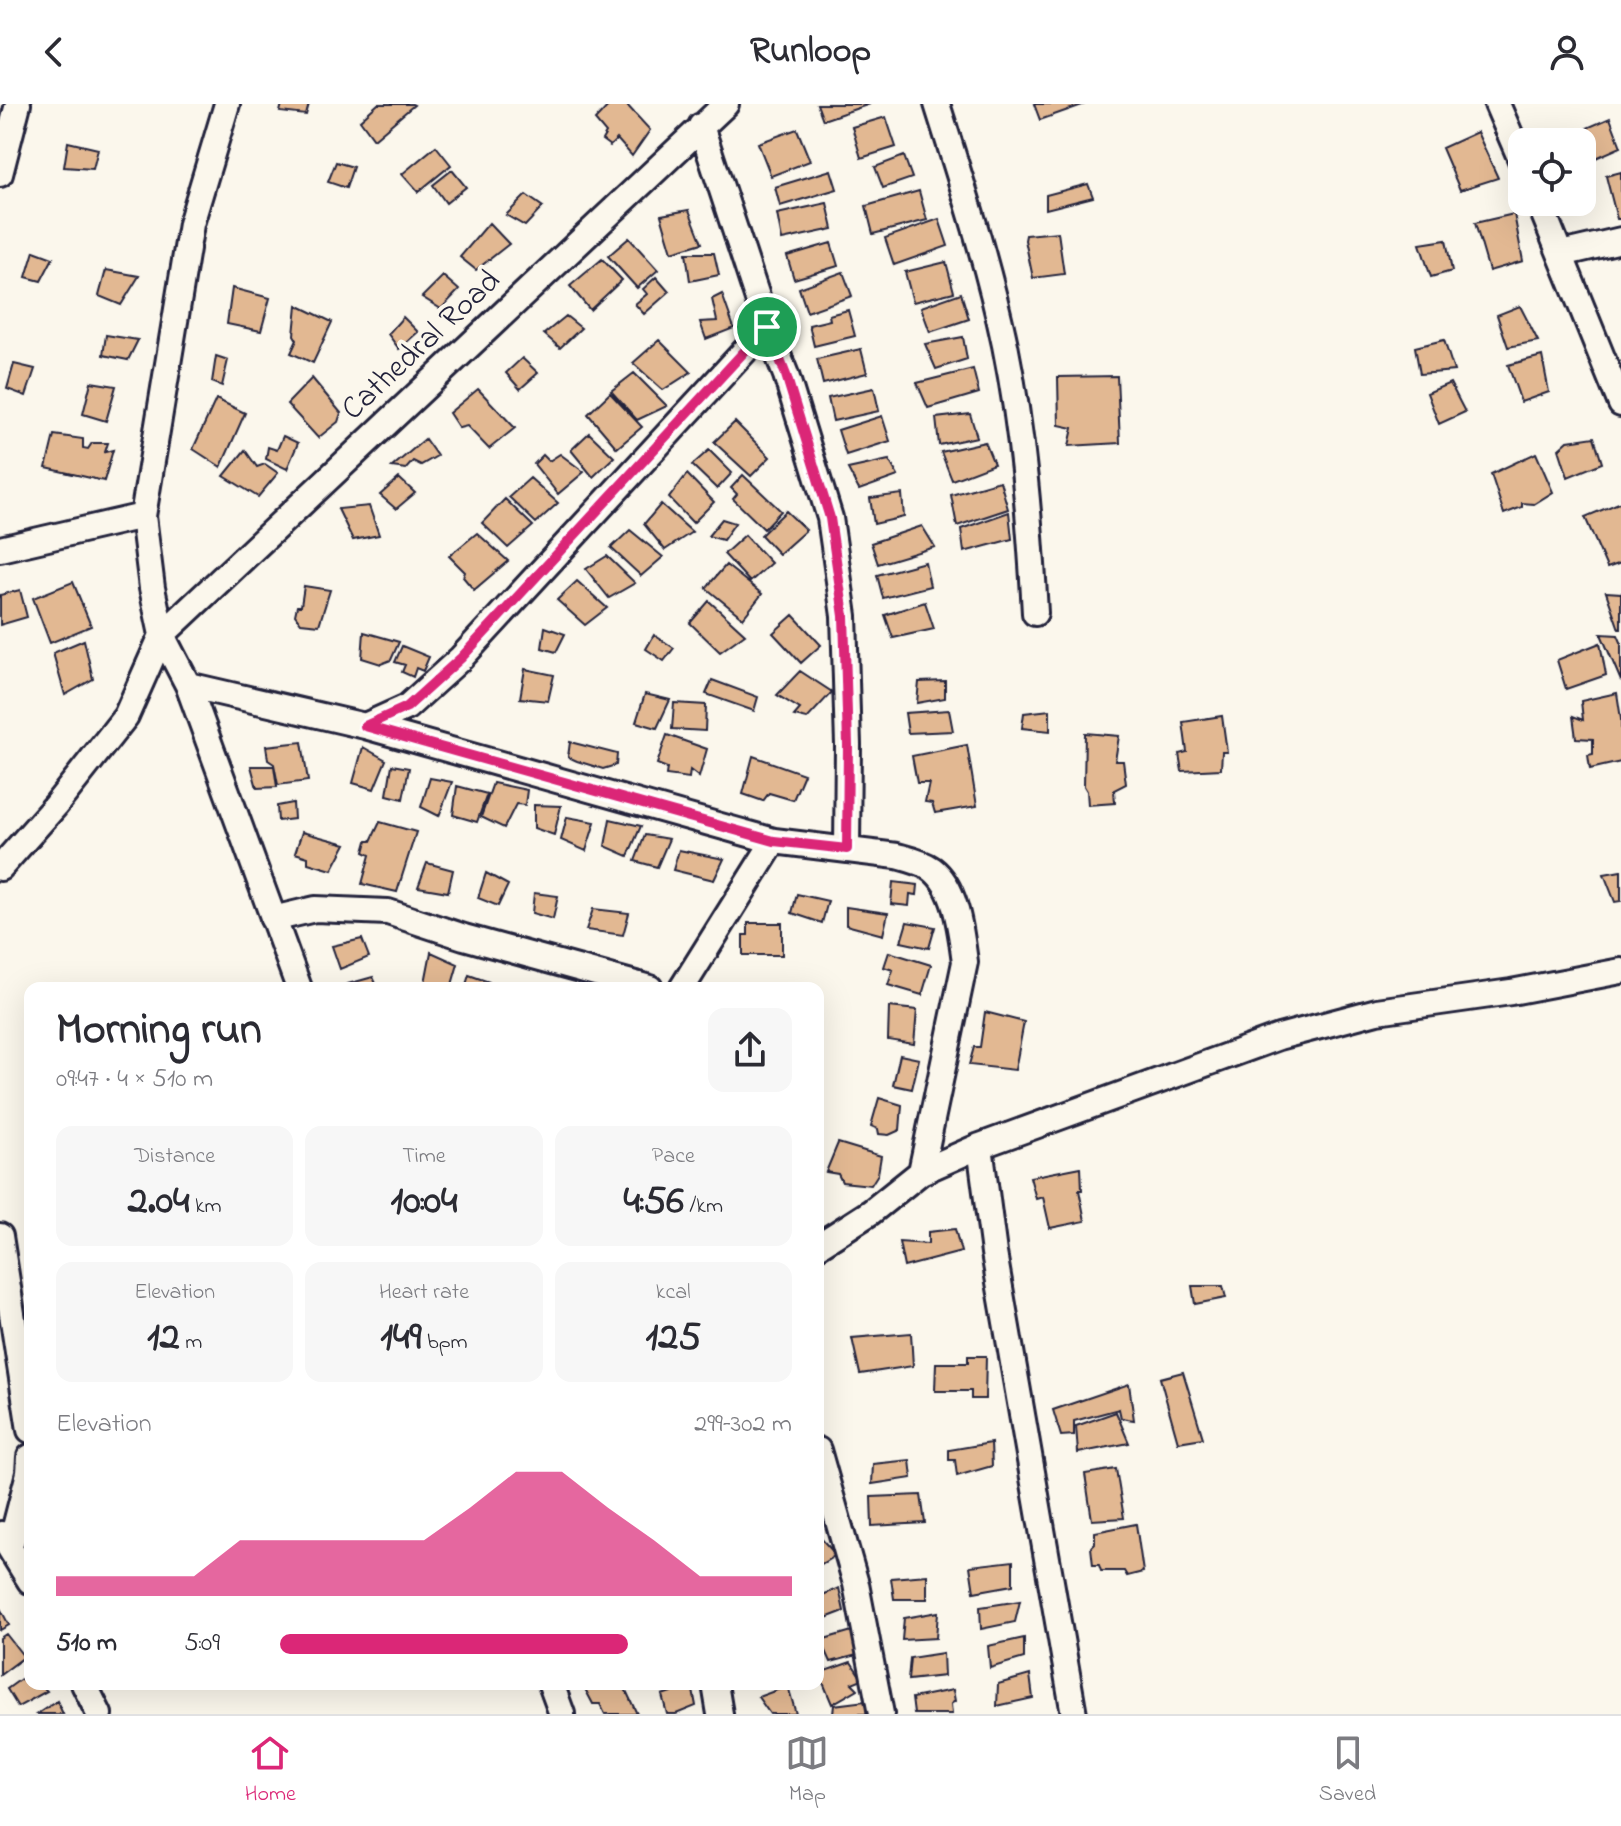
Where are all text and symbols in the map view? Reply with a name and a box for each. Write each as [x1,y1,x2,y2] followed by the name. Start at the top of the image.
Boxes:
[750,26,871,79] text: Runloop
[32,30,76,74] icon: back
[1545,30,1589,74] icon: person
[1508,128,1596,216] map controls
[1508,128,1596,216] button: locate
[332,259,512,433] street label: Cathedral Road
[733,293,801,361] pin
[745,305,789,349] icon: arrive
[56,999,262,1063] text: Morning run
[708,1008,792,1092] button: share
[56,1061,213,1099] text: 09:47 · 4 × 510 m
[134,1141,215,1173] text: Distance
[402,1141,446,1173] text: Time
[652,1141,695,1173] text: Pace
[128,1173,189,1232] text: 2.04
[390,1173,458,1232] text: 10:04
[624,1173,684,1232] text: 4:56
[189,1191,222,1223] text: km
[684,1191,723,1223] text: /km
[134,1277,215,1309] text: Elevation
[379,1277,469,1309] text: Heart rate
[656,1277,691,1309] text: kcal
[147,1309,180,1368] text: 12
[380,1309,422,1368] text: 149
[646,1309,701,1368] text: 125
[180,1327,202,1359] text: m
[422,1327,468,1359] text: bpm
[56,1406,152,1444] text: Elevation
[694,1406,792,1444] text: 299–302 m
[56,1625,117,1663] text: 510 m
[184,1625,220,1663] text: 5:09
[245,1731,296,1811] tab: Home
[785,1731,829,1811] tab: Map
[1319,1731,1376,1811] tab: Saved

